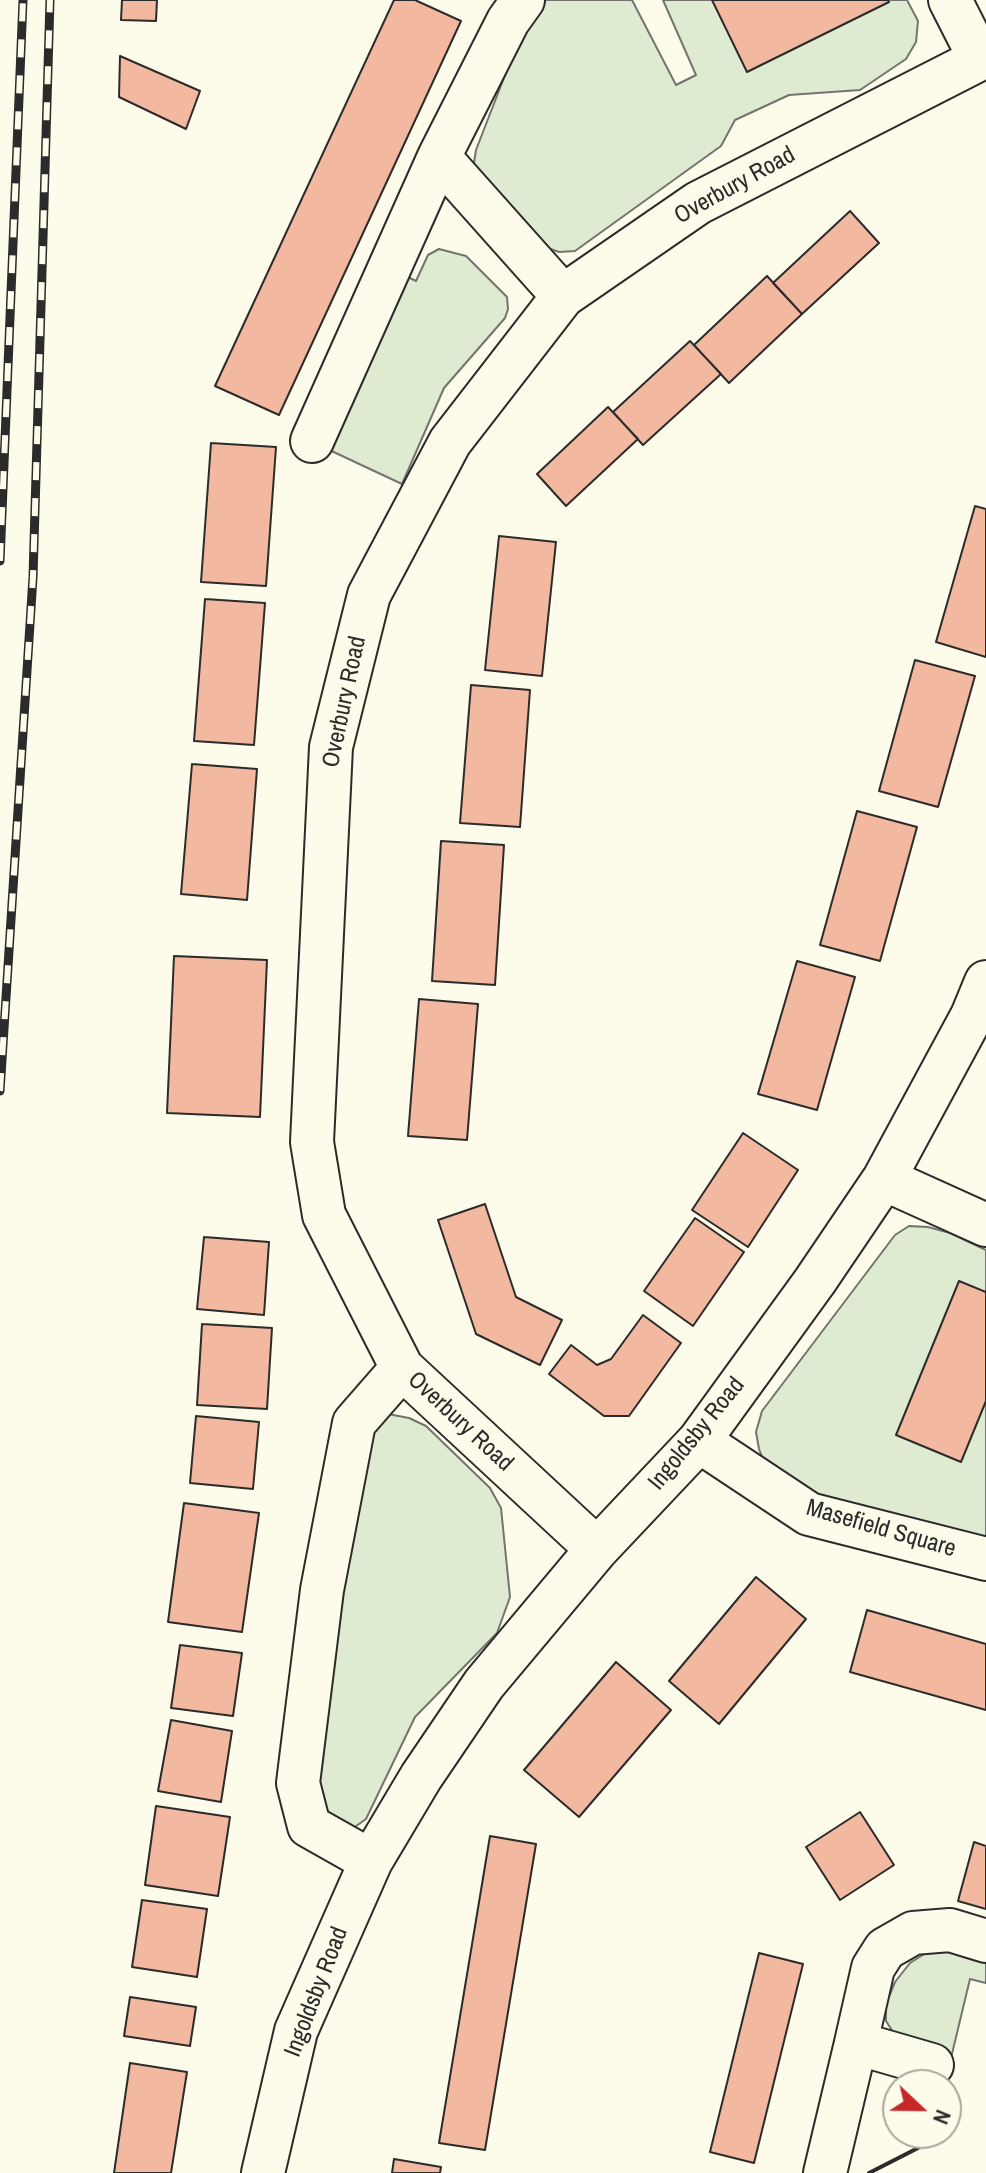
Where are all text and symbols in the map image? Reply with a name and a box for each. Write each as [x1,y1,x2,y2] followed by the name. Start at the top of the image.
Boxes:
[670,141,800,231] street label: Overbury Road
[317,634,373,770] street label: Overbury Road
[401,1366,519,1478] street label: Overbury Road
[643,1372,751,1496] street label: Ingoldsby Road
[803,1494,959,1564] street label: Masefield Square
[279,1923,355,2061] street label: Ingoldsby Road
[882,2069,962,2149] north arrow
[926,2106,959,2129] text: N

